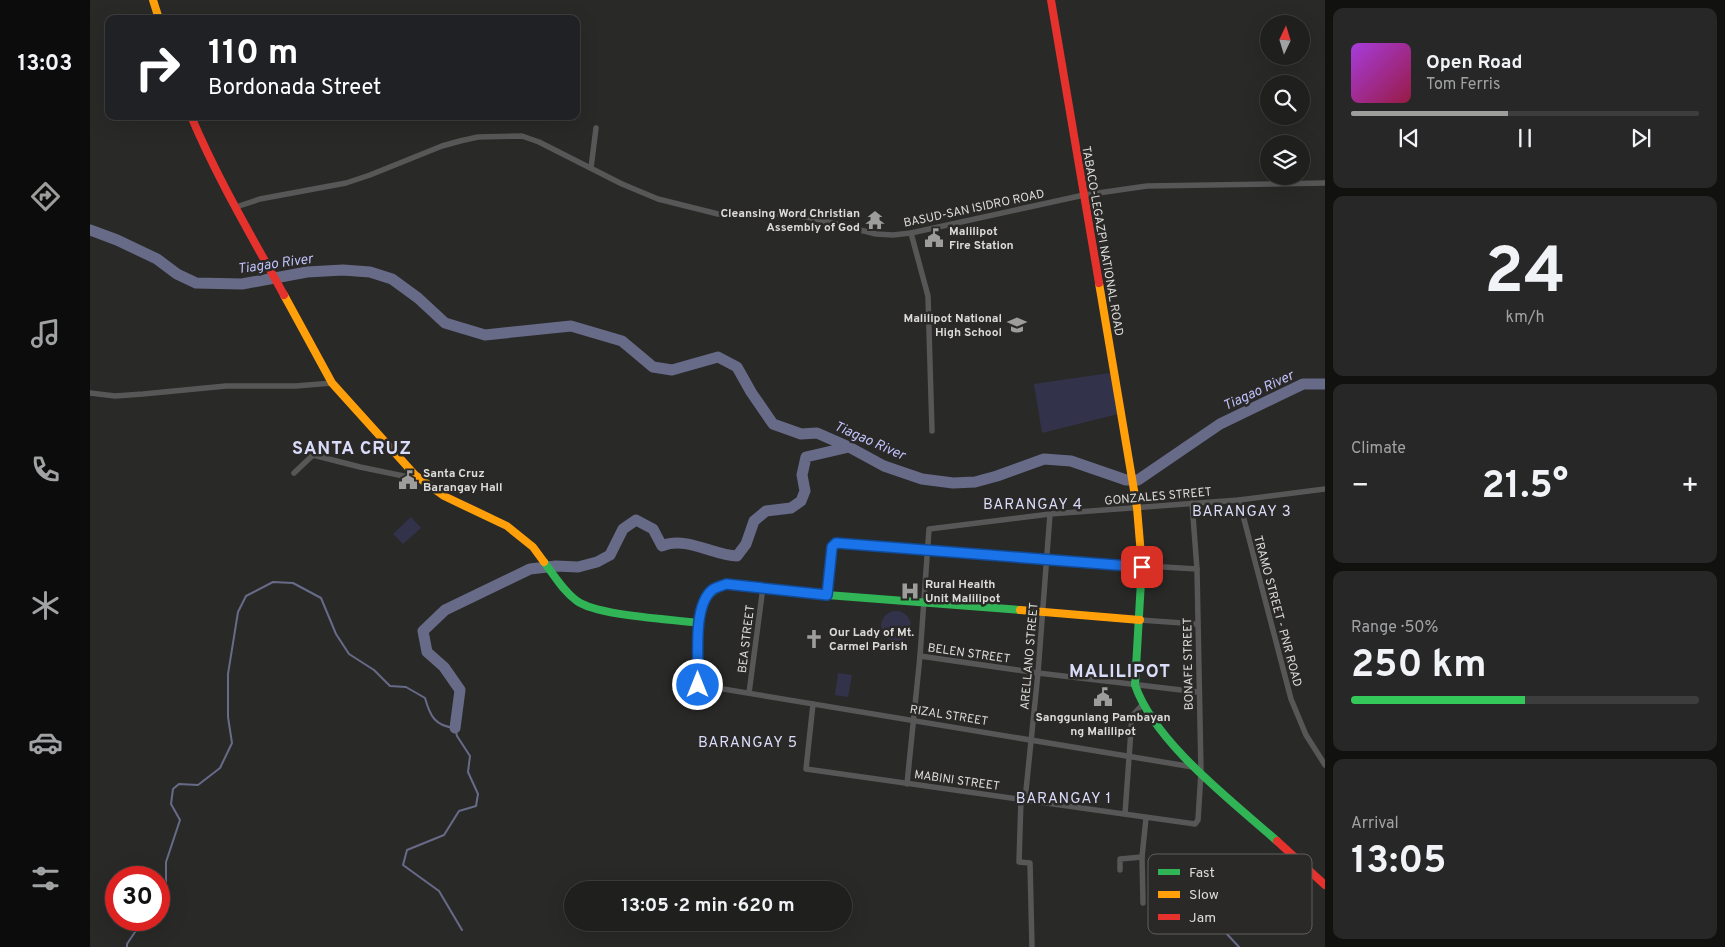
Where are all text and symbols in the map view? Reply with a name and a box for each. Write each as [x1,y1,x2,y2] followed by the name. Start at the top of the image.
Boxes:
[1260,15,1310,65] north arrow
[1260,15,1310,185] map controls
[208,32,298,76] text: 110 m
[125,35,190,100] icon: right
[18,51,73,78] text: 13:03
[1426,51,1522,75] text: Open Road
[208,75,381,102] text: Bordonada Street
[1260,75,1310,125] button: search
[1426,75,1500,95] text: Tom Ferris
[1395,124,1423,152] icon: previous
[1511,124,1539,152] icon: pause
[1627,124,1655,152] icon: next
[1260,135,1310,185] button: layers
[1077,145,1127,337] street label: TABACO-LEGAZPI NATIONAL ROAD
[28,179,63,214] icon: directions
[902,186,1046,232] street label: BASUD-SAN ISIDRO ROAD
[720,206,860,236] place label: Cleansing Word Christian Assembly of God
[864,209,886,231] temple icon: Cleansing Word Christian Assembly of God
[949,224,1014,254] place label: Malilipot Fire Station
[923,227,945,249] public building icon: Malilipot Fire Station
[1484,234,1566,316] text: 24
[236,251,316,278] water label: Tiagao River
[1506,308,1544,328] text: km/h
[903,311,1002,341] place label: Malilipot National High School
[1006,314,1028,336] school or university icon: Malilipot National High School
[28,316,63,351] icon: music
[1221,367,1298,415] water label: Tiagao River
[831,418,909,465] water label: Tiagao River
[292,438,412,461] district label: SANTA CRUZ
[1351,439,1406,459] text: Climate
[28,452,63,487] icon: phone
[1482,463,1568,512] text: 21.5°
[423,466,503,496] place label: Santa Cruz Barangay Hall
[397,469,419,491] public building icon: Santa Cruz Barangay Hall
[1351,469,1369,505] text: −
[1681,469,1699,505] text: +
[1104,484,1212,510] street label: GONZALES STREET
[983,496,1083,515] district label: BARANGAY 4
[1192,503,1292,522] district label: BARANGAY 3
[1249,534,1305,689] street label: TRAMO STREET - PNR ROAD
[1121,546,1163,588] pin
[1128,553,1156,581] icon: arrive
[925,577,1001,607] place label: Rural Health Unit Malilipot
[899,580,921,602] hospital icon: Rural Health Unit Malilipot
[28,588,63,623] icon: climate
[1017,602,1043,710] street label: ARELLANO STREET
[735,604,759,674] street label: BEA STREET
[1180,618,1198,710] street label: BONAFE STREET
[1351,618,1439,638] text: Range · 50%
[829,625,914,655] place label: Our Lady of Mt. Carmel Parish
[803,628,825,650] church icon: Our Lady of Mt. Carmel Parish
[927,640,1011,668] street label: BELEN STREET
[1351,642,1486,691] text: 250 km
[671,658,723,710] position arrow
[1069,661,1171,684] district label: MALILIPOT
[1092,686,1114,708] public building icon: Sangguniang Pambayan ng Malilipot
[908,702,989,730] street label: RIZAL STREET
[1035,710,1171,740] place label: Sangguniang Pambayan ng Malilipot
[28,725,63,760] icon: car
[698,734,798,753] district label: BARANGAY 5
[913,767,1001,795] street label: MABINI STREET
[1016,790,1112,809] district label: BARANGAY 1
[1351,814,1399,834] text: Arrival
[1351,838,1446,887] text: 13:05
[1148,854,1312,934] legend
[28,861,63,896] icon: filters
[1189,865,1215,882] text: Fast
[105,866,170,931] speed limit sign: 30
[1189,887,1219,904] text: Slow
[621,894,795,918] text: 13:05 · 2 min · 620 m
[1189,910,1216,927] text: Jam

